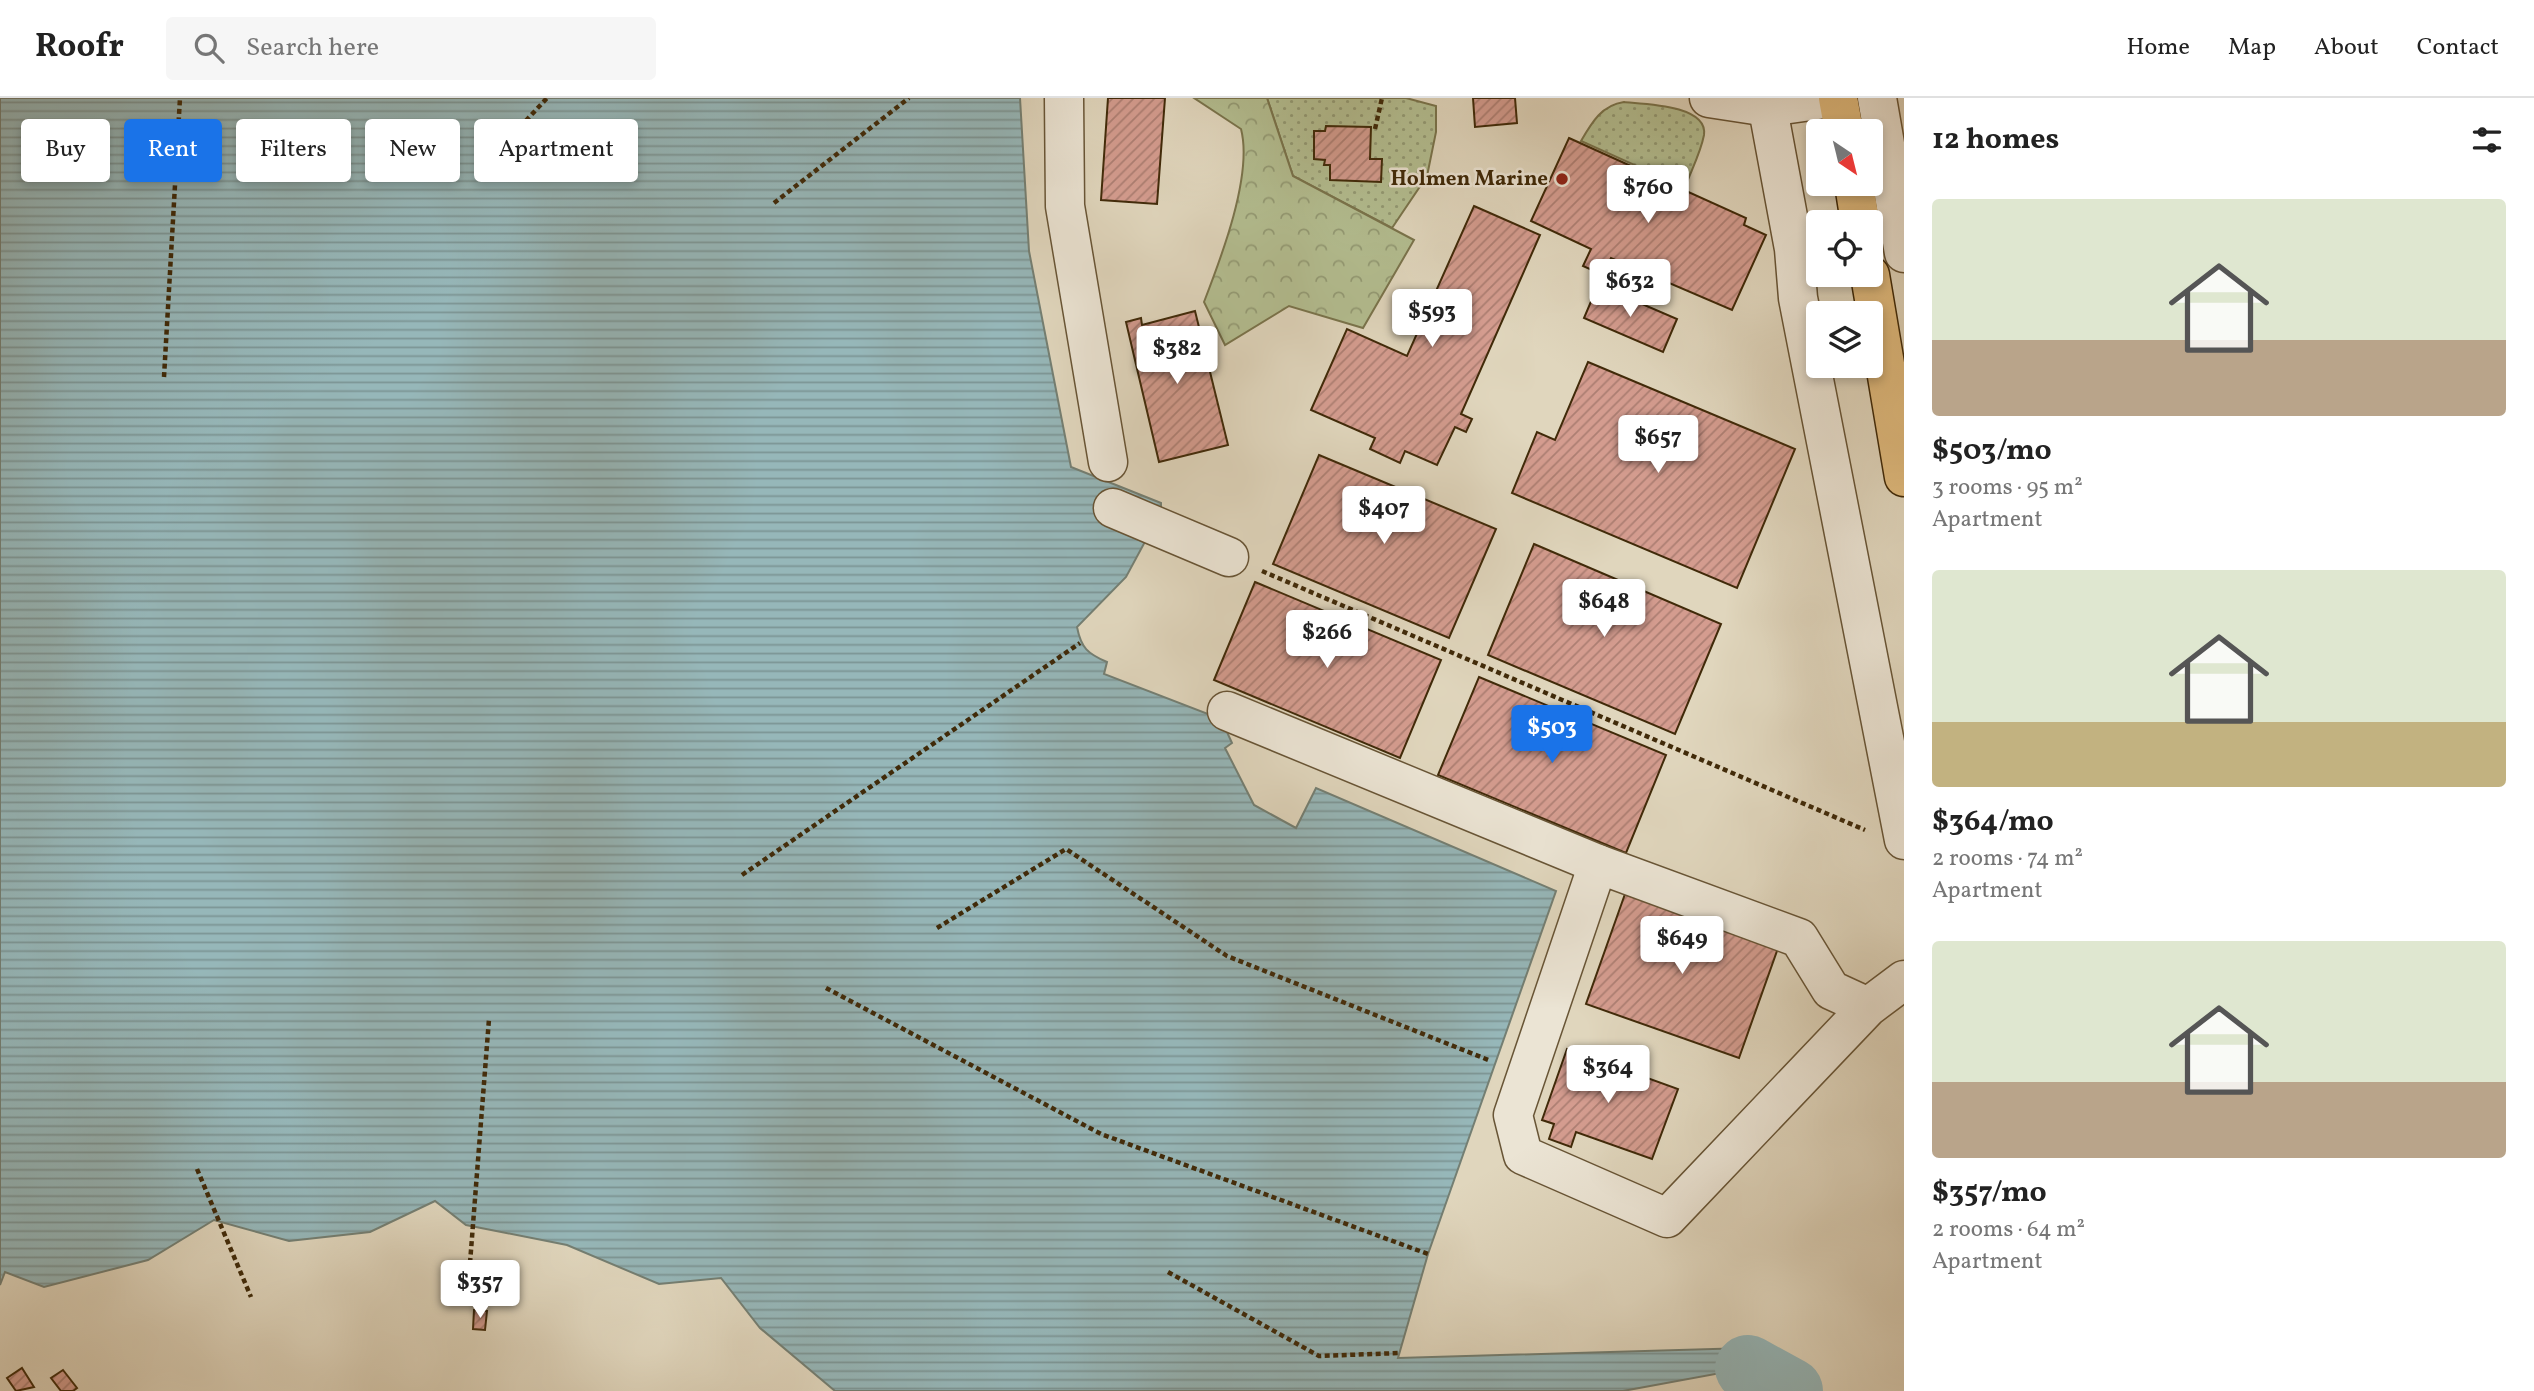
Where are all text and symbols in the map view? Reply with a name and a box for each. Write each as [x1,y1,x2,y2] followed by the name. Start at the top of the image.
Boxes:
[166,17,656,80] search box
[35,25,124,71] text: Roofr
[190,29,228,67] icon: search
[246,30,379,66] text: Search here
[2126,31,2190,65] text: Home
[2228,31,2276,65] text: Map
[2314,31,2379,65] text: About
[2417,31,2499,65] text: Contact
[21,119,110,182] chip: Buy
[124,119,222,182] chip: Rent
[236,119,351,182] chip: Filters
[365,119,460,182] chip: New
[474,119,638,182] chip: Apartment
[1806,119,1883,196] north arrow
[1806,119,1883,378] map controls
[1932,119,2059,161] text: 12 homes
[2468,121,2506,159] icon: filters
[1390,165,1548,194] place label: Holmen Marine
[1607,166,1689,225] pin: $760
[1554,171,1570,187] marker: Holmen Marine
[1623,172,1673,204] text: $760
[1806,210,1883,287] button: locate
[2156,245,2282,371] icon: home
[1589,260,1671,319] pin: $632
[1605,266,1655,298] text: $632
[1391,289,1473,349] pin: $593
[1408,296,1456,328] text: $593
[1806,301,1883,378] button: layers
[1136,327,1218,386] pin: $382
[1153,333,1201,365] text: $382
[1617,416,1699,475] pin: $657
[1634,422,1682,454] text: $657
[1932,430,2052,472] text: $503/mo
[1932,472,2083,504] text: 3 rooms · 95 m²
[1343,486,1425,546] pin: $407
[1358,493,1410,525] text: $407
[1932,504,2043,536] text: Apartment
[1563,580,1645,639] pin: $648
[1578,586,1630,618] text: $648
[1286,610,1368,670] pin: $266
[2156,616,2282,742] icon: home
[1302,617,1352,649] text: $266
[1511,706,1593,765] pin: $503
[1527,712,1577,744] text: $503
[1932,801,2054,843] text: $364/mo
[1932,843,2083,875] text: 2 rooms · 74 m²
[1932,875,2043,907] text: Apartment
[1641,916,1723,976] pin: $649
[1656,923,1708,955] text: $649
[2156,987,2282,1113] icon: home
[1567,1046,1649,1105] pin: $364
[1583,1052,1633,1084] text: $364
[1932,1172,2047,1214] text: $357/mo
[1932,1214,2085,1246] text: 2 rooms · 64 m²
[1932,1246,2043,1278] text: Apartment
[439,1260,521,1320] pin: $357
[457,1267,503,1299] text: $357

